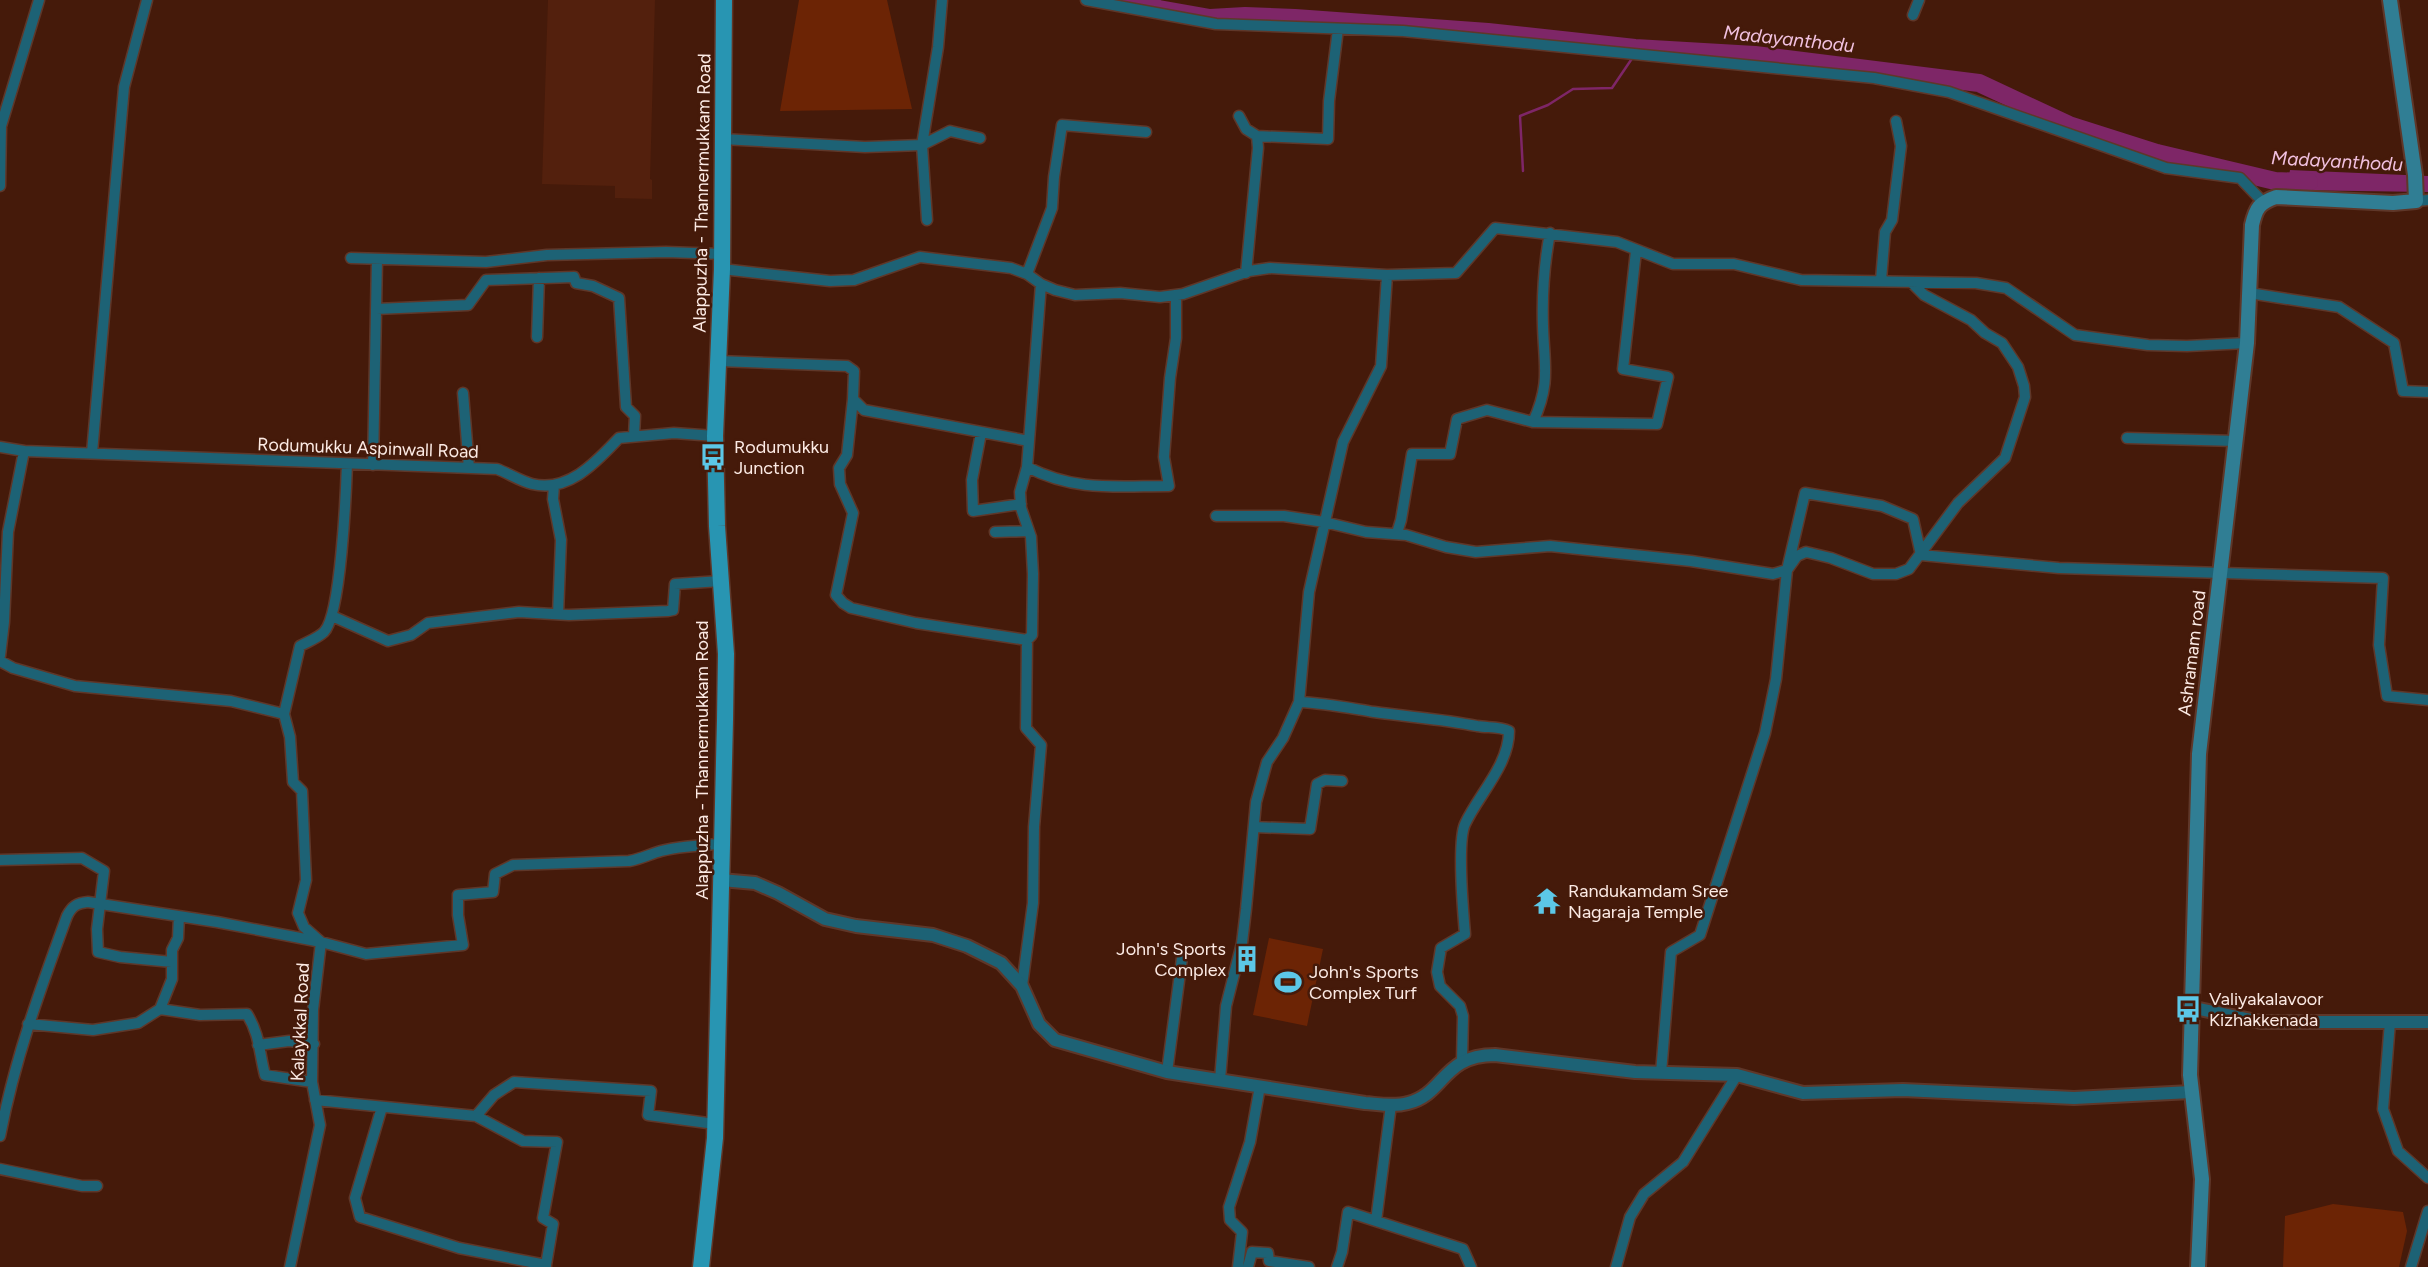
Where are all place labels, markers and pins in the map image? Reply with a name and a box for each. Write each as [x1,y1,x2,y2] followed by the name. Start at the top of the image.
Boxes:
[734,436,829,479] place label: Rodumukku Junction
[698,442,728,472] bus stop icon: Rodumukku Junction
[1568,880,1729,923] place label: Randukamdam Sree Nagaraja Temple
[1532,886,1562,916] temple icon: Randukamdam Sree Nagaraja Temple
[1116,938,1226,981] place label: John's Sports Complex
[1232,944,1262,974] building icon: John's Sports Complex
[1309,961,1419,1004] place label: John's Sports Complex Turf
[1273,967,1303,997] sports icon: John's Sports Complex Turf
[2209,988,2323,1031] place label: Valiyakalavoor Kizhakkenada
[2173,994,2203,1024] bus stop icon: Valiyakalavoor Kizhakkenada

